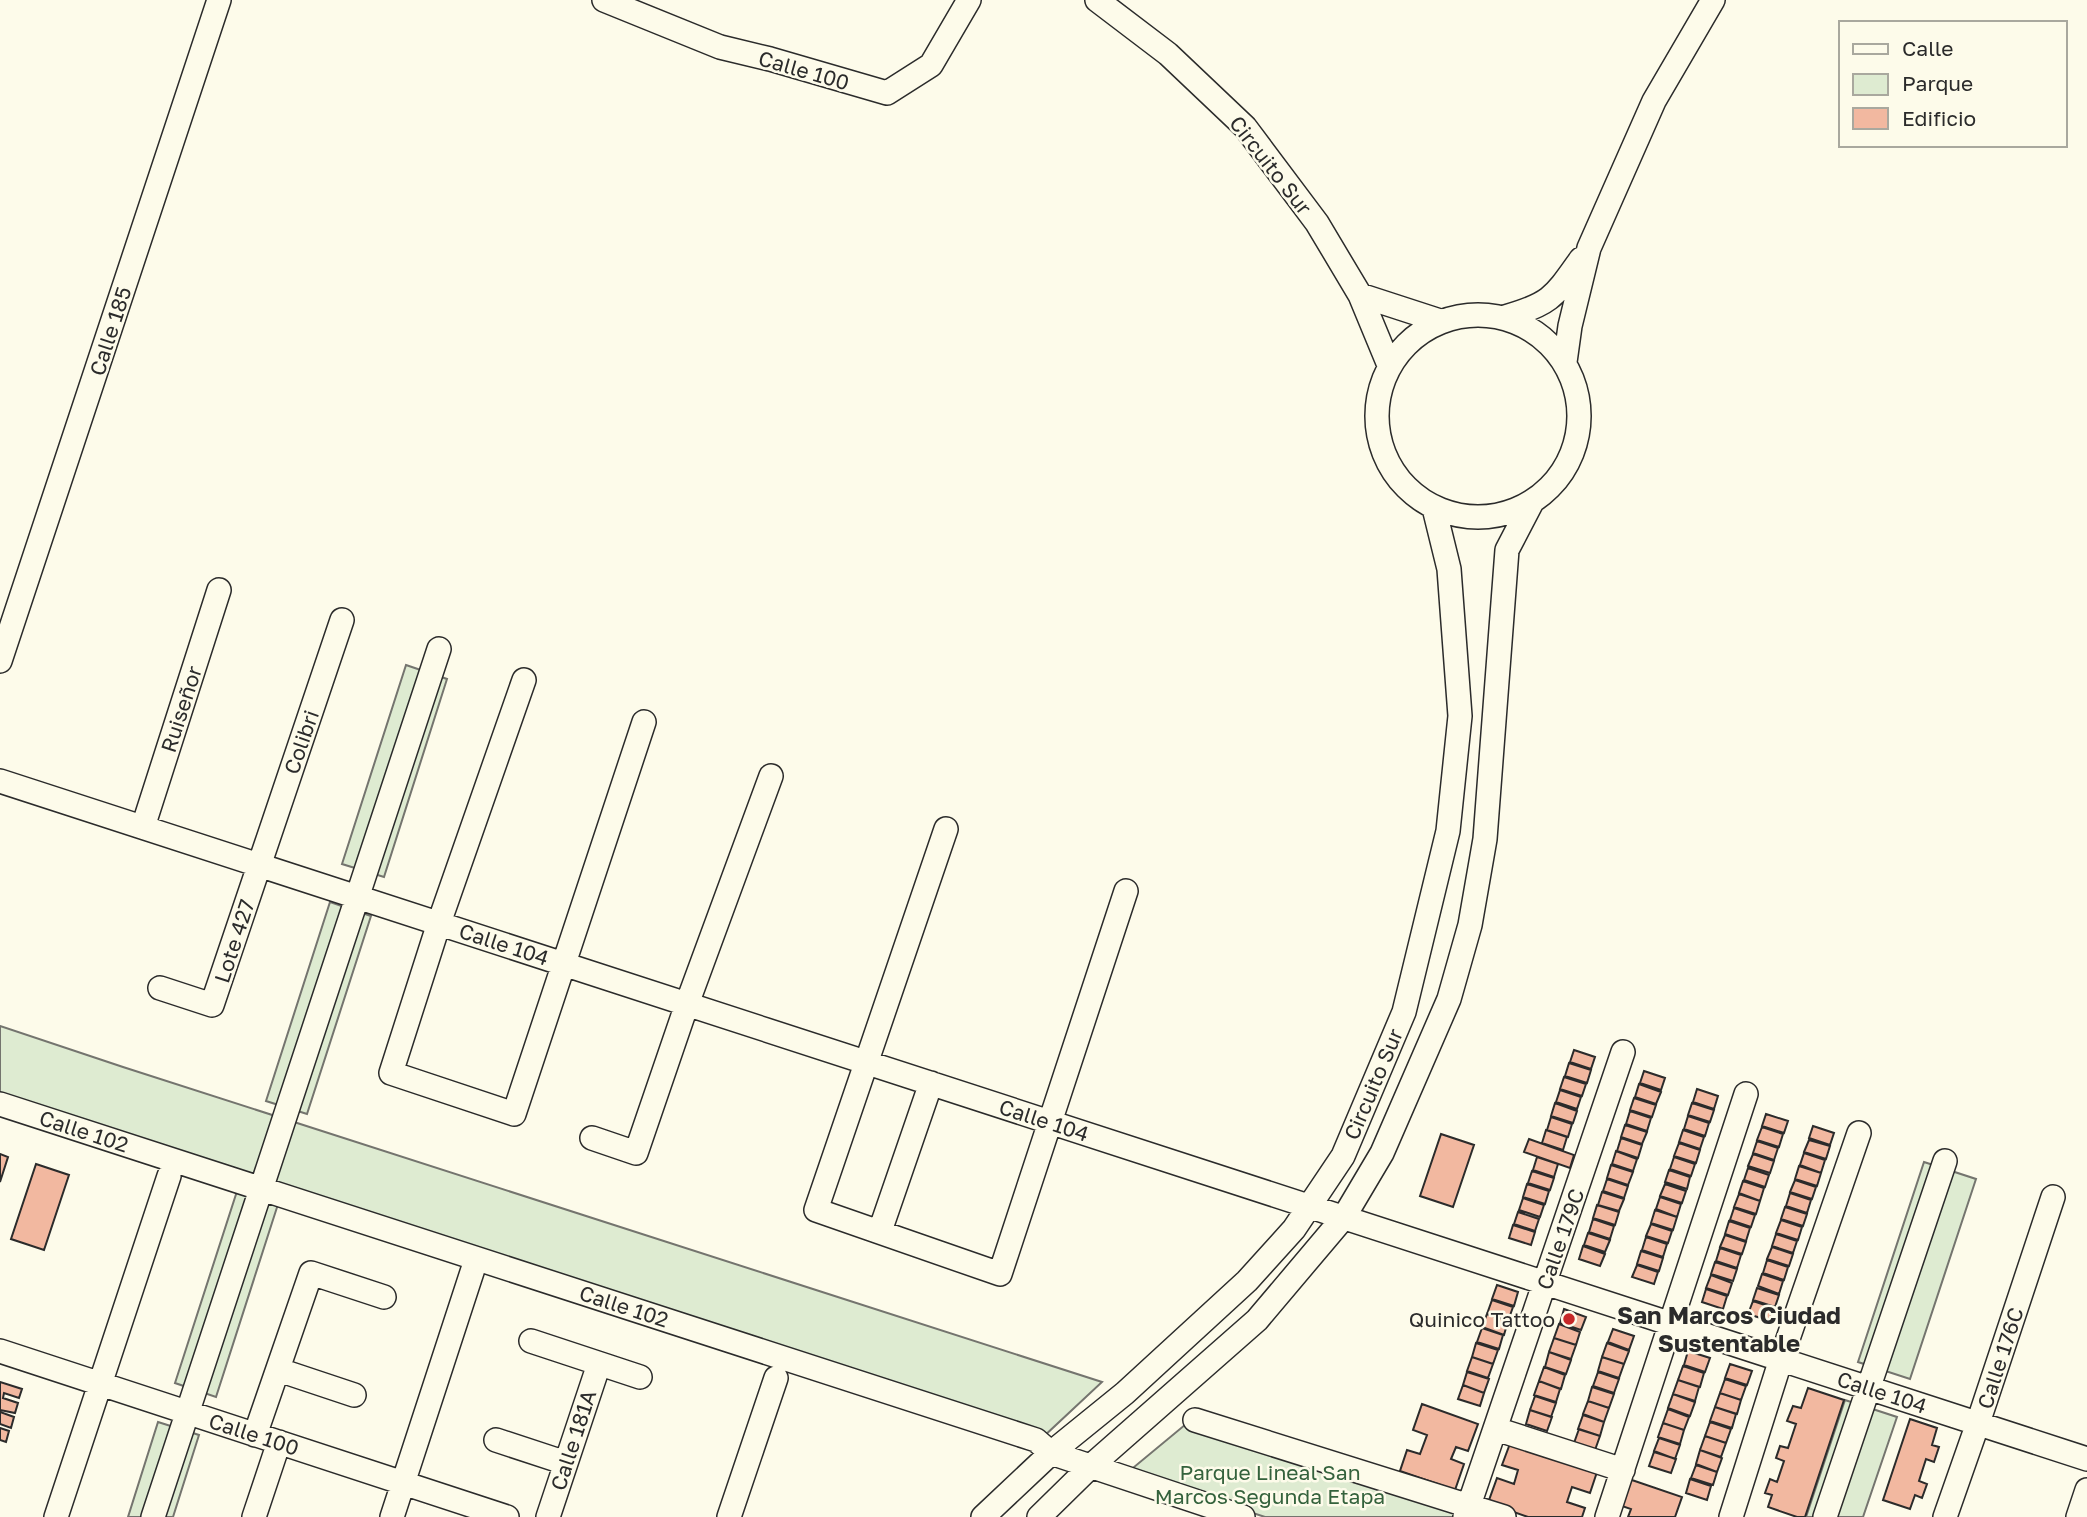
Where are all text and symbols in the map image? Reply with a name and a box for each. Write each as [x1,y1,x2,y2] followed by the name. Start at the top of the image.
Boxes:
[1839,21,2066,147] legend
[1902,35,1954,61] text: Calle
[756,45,852,95] street label: Calle 100
[1902,70,1973,96] text: Parque
[1902,105,1976,131] text: Edificio
[1224,110,1318,220] street label: Circuito Sur
[83,283,137,379] street label: Calle 185
[155,663,207,755] street label: Ruiseñor
[278,707,324,777] street label: Colibri
[208,896,260,986] street label: Lote 427
[456,917,552,971] street label: Calle 104
[1338,1024,1408,1144] street label: Circuito Sur
[996,1093,1092,1147] street label: Calle 104
[36,1104,132,1158] street label: Calle 102
[1531,1185,1589,1293] street label: Calle 179C
[576,1279,672,1333] street label: Calle 102
[1617,1300,1841,1357] district label: San Marcos Ciudad Sustentable
[1971,1304,2029,1412] street label: Calle 176C
[1409,1306,1555,1332] place label: Quinico Tattoo
[1561,1311,1577,1327] marker: Quinico Tattoo
[1834,1365,1930,1419] street label: Calle 104
[545,1386,601,1494] street label: Calle 181A
[206,1407,302,1461] street label: Calle 100
[1155,1459,1385,1509] park label: Parque Lineal San Marcos Segunda Etapa

